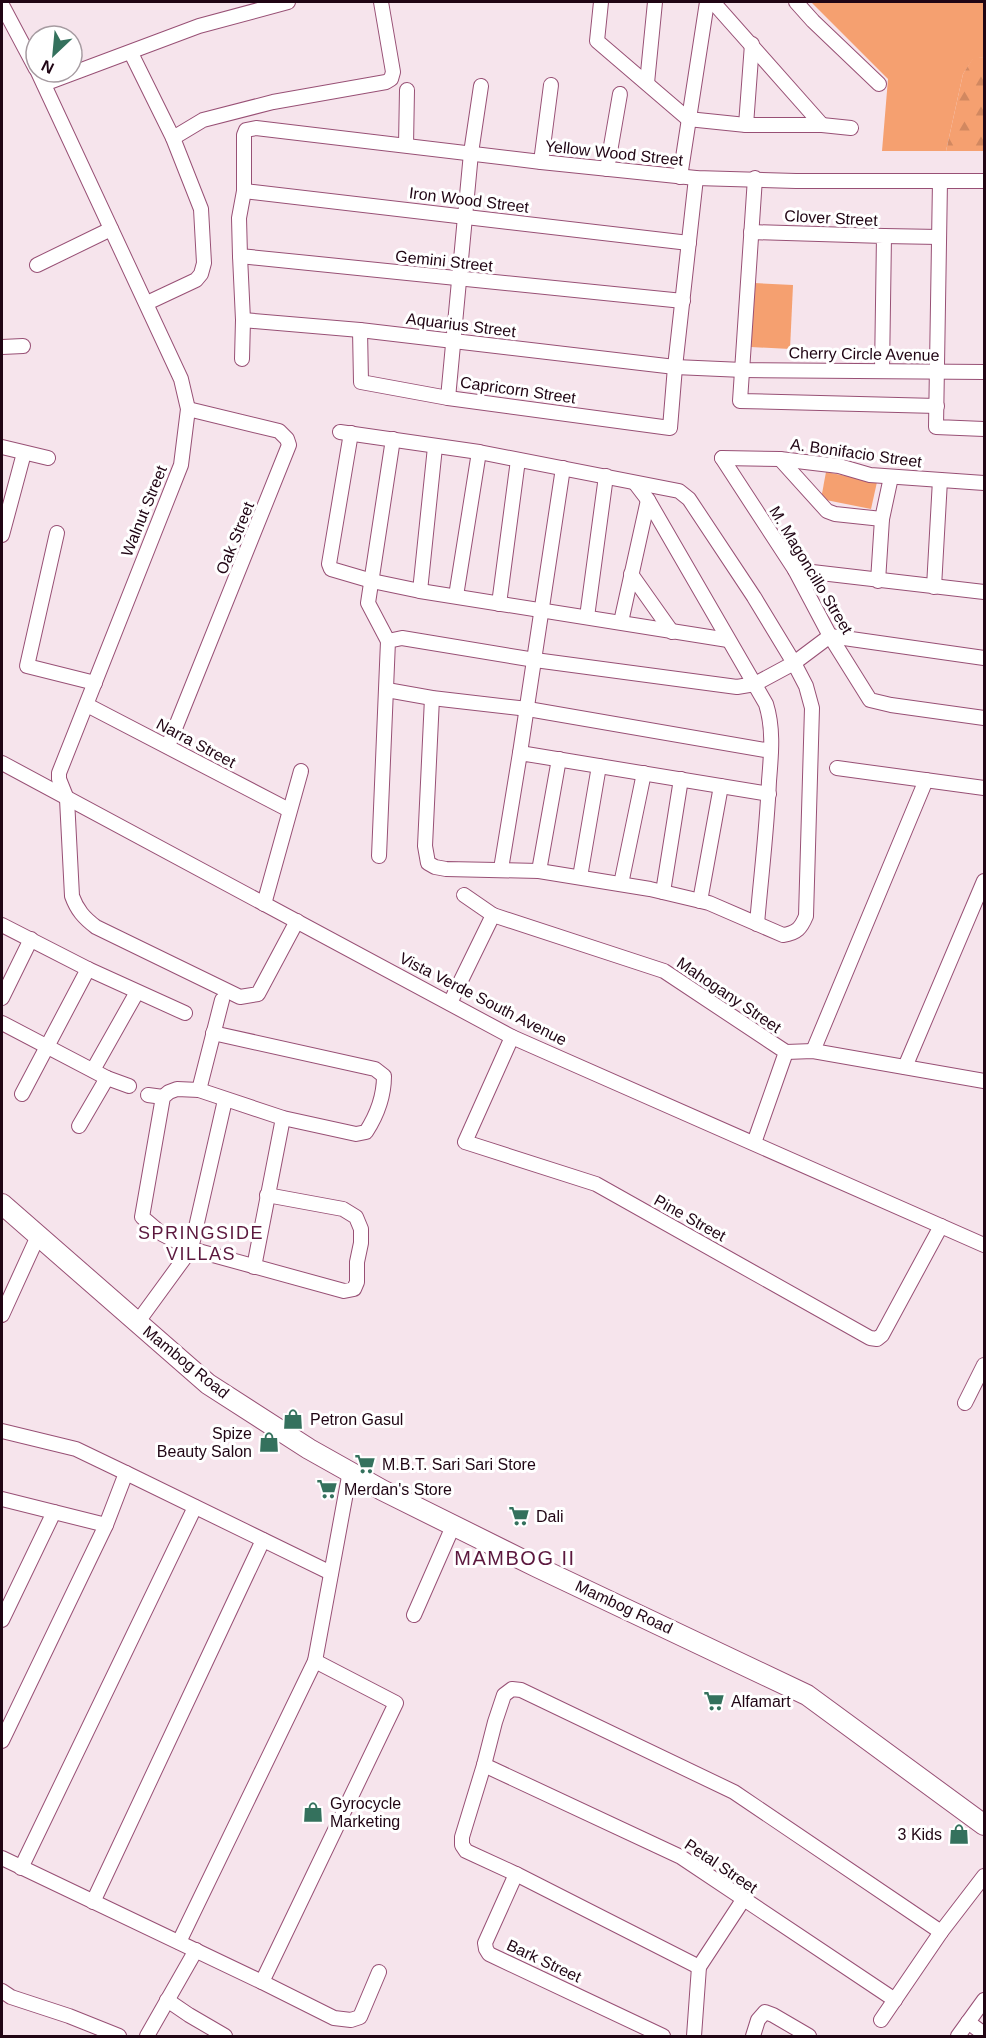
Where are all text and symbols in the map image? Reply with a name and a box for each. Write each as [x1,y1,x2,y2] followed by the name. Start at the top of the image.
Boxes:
[24,24,84,84] north arrow
[39,57,57,77] text: N
[544,137,684,169] street label: Yellow Wood Street
[408,184,530,216] street label: Iron Wood Street
[784,207,879,229] street label: Clover Street
[394,247,494,275] street label: Gemini Street
[405,310,517,340] street label: Aquarius Street
[788,344,940,364] street label: Cherry Circle Avenue
[459,373,577,407] street label: Capricorn Street
[789,435,923,471] street label: A. Bonifacio Street
[118,463,170,559] street label: Walnut Street
[213,499,257,577] street label: Oak Street
[766,503,856,637] street label: M. Magoncillo Street
[154,715,239,771] street label: Narra Street
[397,949,570,1049] street label: Vista Verde South Avenue
[674,954,785,1036] street label: Mahogany Street
[651,1191,729,1245] street label: Pine Street
[138,1223,264,1264] district label: SPRINGSIDE VILLAS
[140,1322,232,1402] street label: Mambog Road
[281,1407,305,1431] shop icon: Petron Gasul
[310,1411,403,1428] place label: Petron Gasul
[157,1425,252,1460] place label: Spize Beauty Salon
[257,1430,281,1454] shop icon: Spize Beauty Salon
[353,1452,377,1476] supermarket icon: M.B.T. Sari Sari Store
[382,1456,536,1473] place label: M.B.T. Sari Sari Store
[315,1477,339,1501] supermarket icon: Merdan's Store
[344,1481,452,1498] place label: Merdan's Store
[507,1504,531,1528] supermarket icon: Dali
[536,1508,564,1525] place label: Dali
[454,1547,576,1569] district label: MAMBOG II
[573,1577,675,1637] street label: Mambog Road
[702,1689,726,1713] supermarket icon: Alfamart
[731,1693,791,1710] place label: Alfamart
[330,1795,401,1830] place label: Gyrocycle Marketing
[301,1800,325,1824] shop icon: Gyrocycle Marketing
[947,1822,971,1846] shop icon: 3 Kids
[898,1826,942,1843] place label: 3 Kids
[682,1836,761,1897] street label: Petal Street
[504,1936,584,1986] street label: Bark Street

